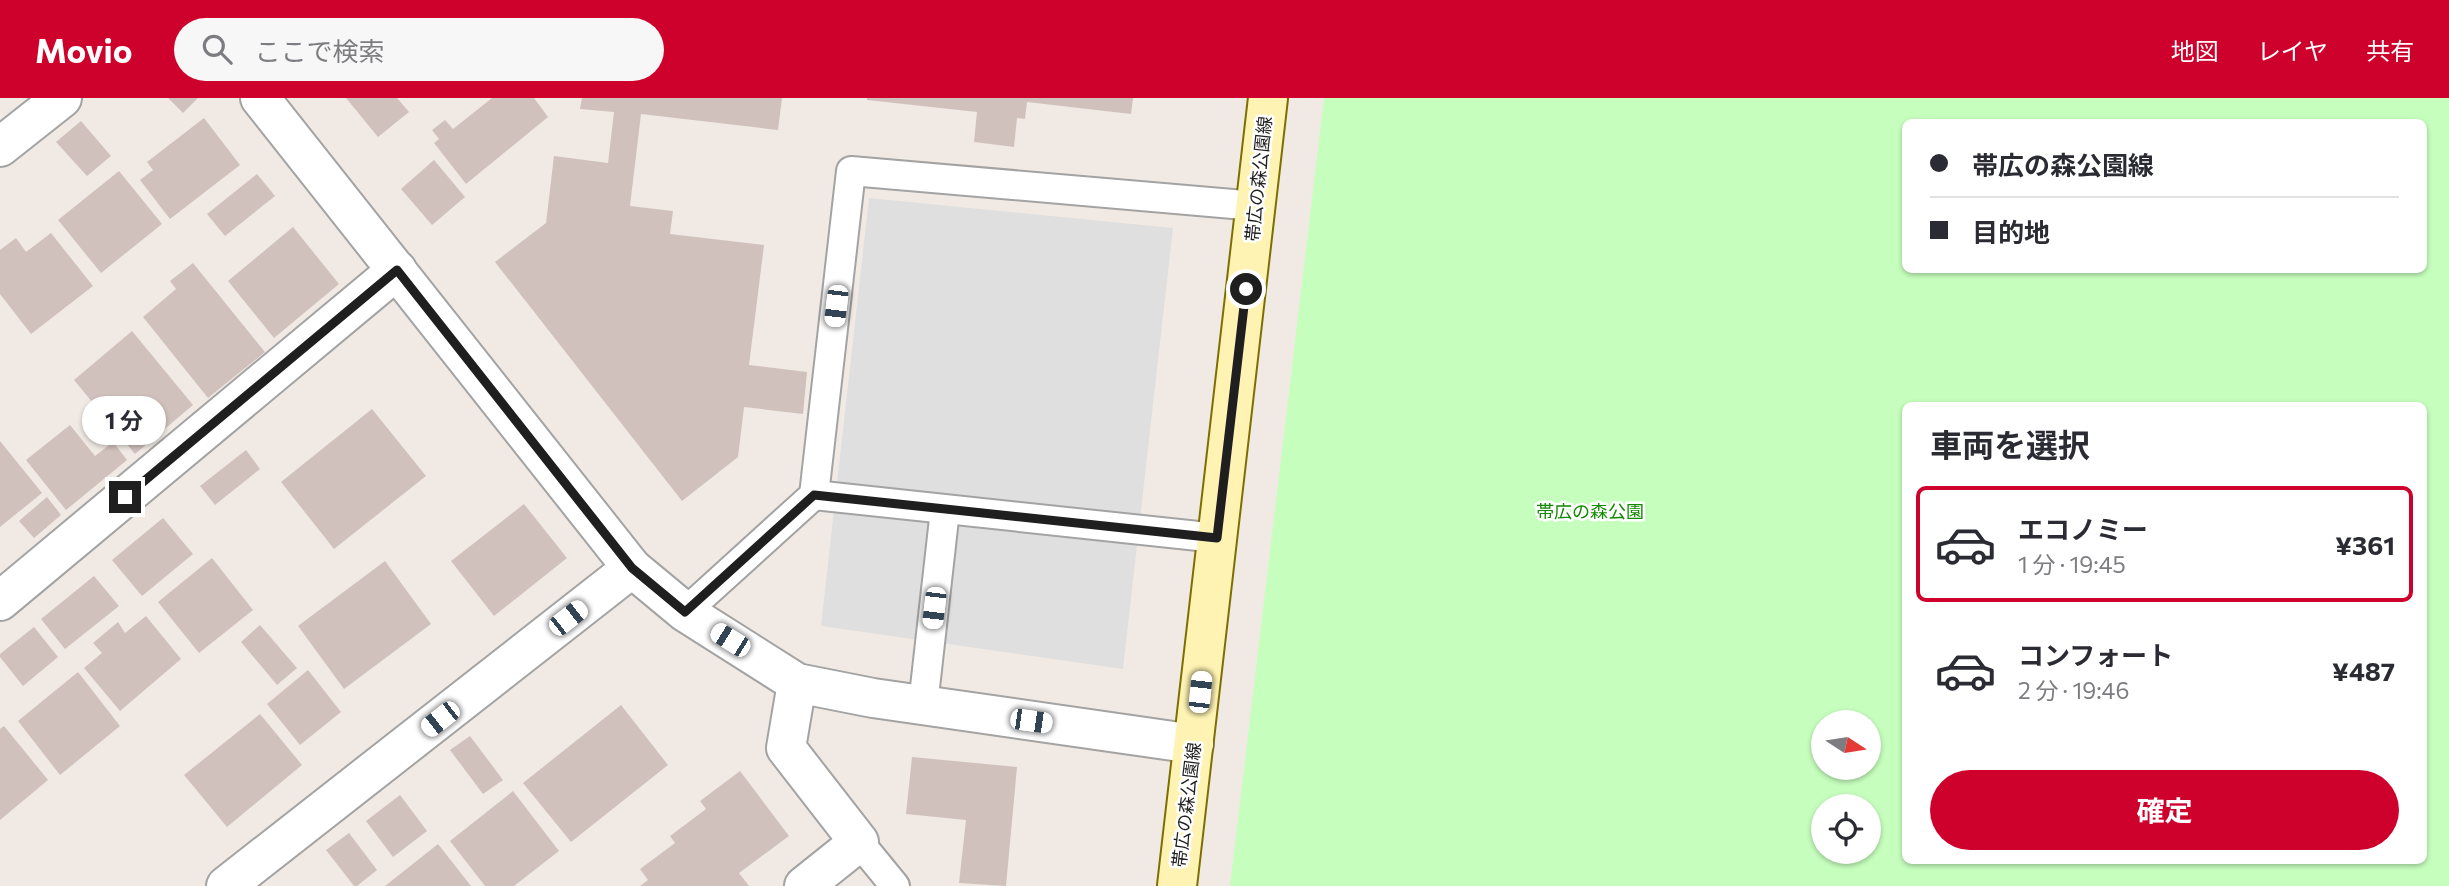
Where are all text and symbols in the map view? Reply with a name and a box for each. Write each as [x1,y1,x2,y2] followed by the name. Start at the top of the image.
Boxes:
[174,18,664,81] search box
[35,29,132,70] text: Movio
[198,30,236,68] icon: search
[254,35,384,66] text: ここで検索
[2171,36,2219,65] text: 地図
[2257,36,2328,65] text: レイヤ
[2366,36,2414,65] text: 共有
[1240,115,1276,243] street label: 帯広の森公園線
[1972,149,2154,180] text: 帯広の森公園線
[1972,216,2050,247] text: 目的地
[1230,273,1262,305] route start
[824,284,849,328] car
[83,396,167,444] callout: 1 分
[105,406,143,434] text: 1 分
[1930,424,2090,464] text: 車両を選択
[109,481,141,513] route end
[1536,500,1644,522] park label: 帯広の森公園
[1934,513,1997,576] icon: car
[2018,513,2148,544] text: エコノミー
[2335,529,2395,560] text: ¥361
[2018,550,2126,578] text: 1 分 · 19:45
[922,586,947,630] car
[545,597,592,639] car
[707,620,754,660] car
[1934,639,1997,702] icon: car
[2018,639,2173,670] text: コンフォート
[2332,655,2395,686] text: ¥487
[1188,670,1213,714] car
[2018,676,2129,704] text: 2 分 · 19:46
[417,698,464,740] car
[1009,708,1054,734] car
[1811,710,1881,780] north arrow
[1811,710,1881,864] map controls
[1167,741,1205,869] street label: 帯広の森公園線
[1930,770,2399,850] button: 確定
[1811,794,1881,864] button: locate

